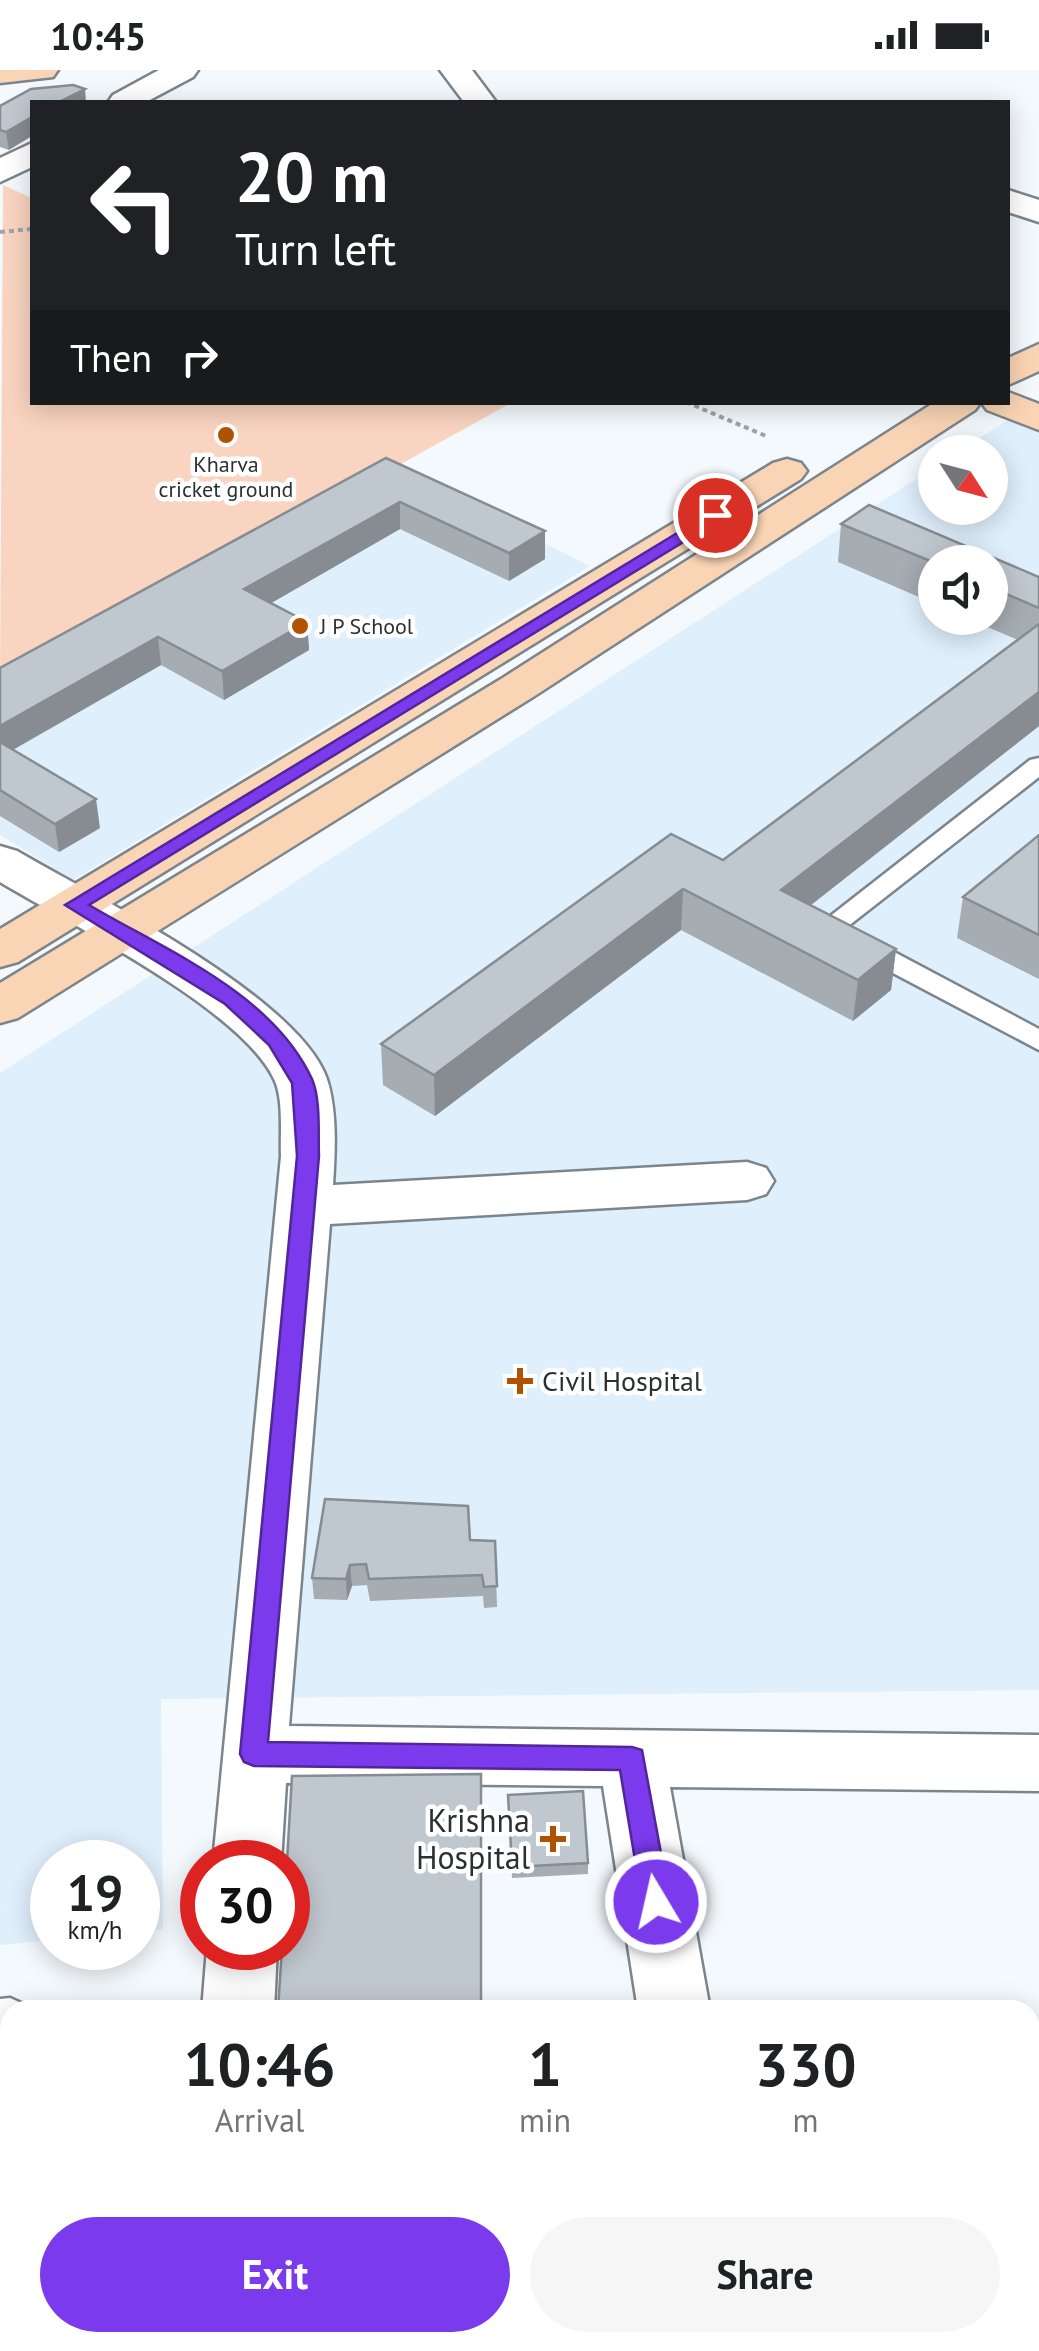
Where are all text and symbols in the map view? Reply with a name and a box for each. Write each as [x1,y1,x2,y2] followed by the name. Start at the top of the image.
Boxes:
[50,11,146,60] text: 10:45
[235,131,388,221] text: 20 m
[70,140,200,270] icon: left
[235,219,396,277] text: Turn left
[172,330,227,385] icon: right
[70,333,152,382] text: Then
[215,424,237,446] marker: Kharva cricket ground
[918,435,1008,525] north arrow
[918,435,1008,635] map controls
[159,450,293,503] place label: Kharva cricket ground
[673,473,758,558] pin
[688,488,743,543] icon: arrive
[918,545,1008,635] button: sound
[319,612,414,640] place label: J P School
[289,615,311,637] marker: J P School
[542,1362,702,1399] place label: Civil Hospital
[507,1368,533,1394] marker: Civil Hospital
[416,1799,531,1878] place label: Krishna Hospital
[540,1826,566,1852] marker: Krishna Hospital
[180,1840,310,1970] speed limit sign: 30
[604,1850,708,1954] position arrow
[67,1860,123,1925] text: 19
[68,1914,122,1946] text: km/h
[183,2025,336,2103] text: 10:46
[528,2025,562,2103] text: 1
[755,2025,857,2103] text: 330
[215,2099,304,2141] text: Arrival
[519,2099,571,2141] text: min
[793,2099,819,2141] text: m
[40,2217,510,2332] button: Exit
[530,2217,1000,2332] button: Share

